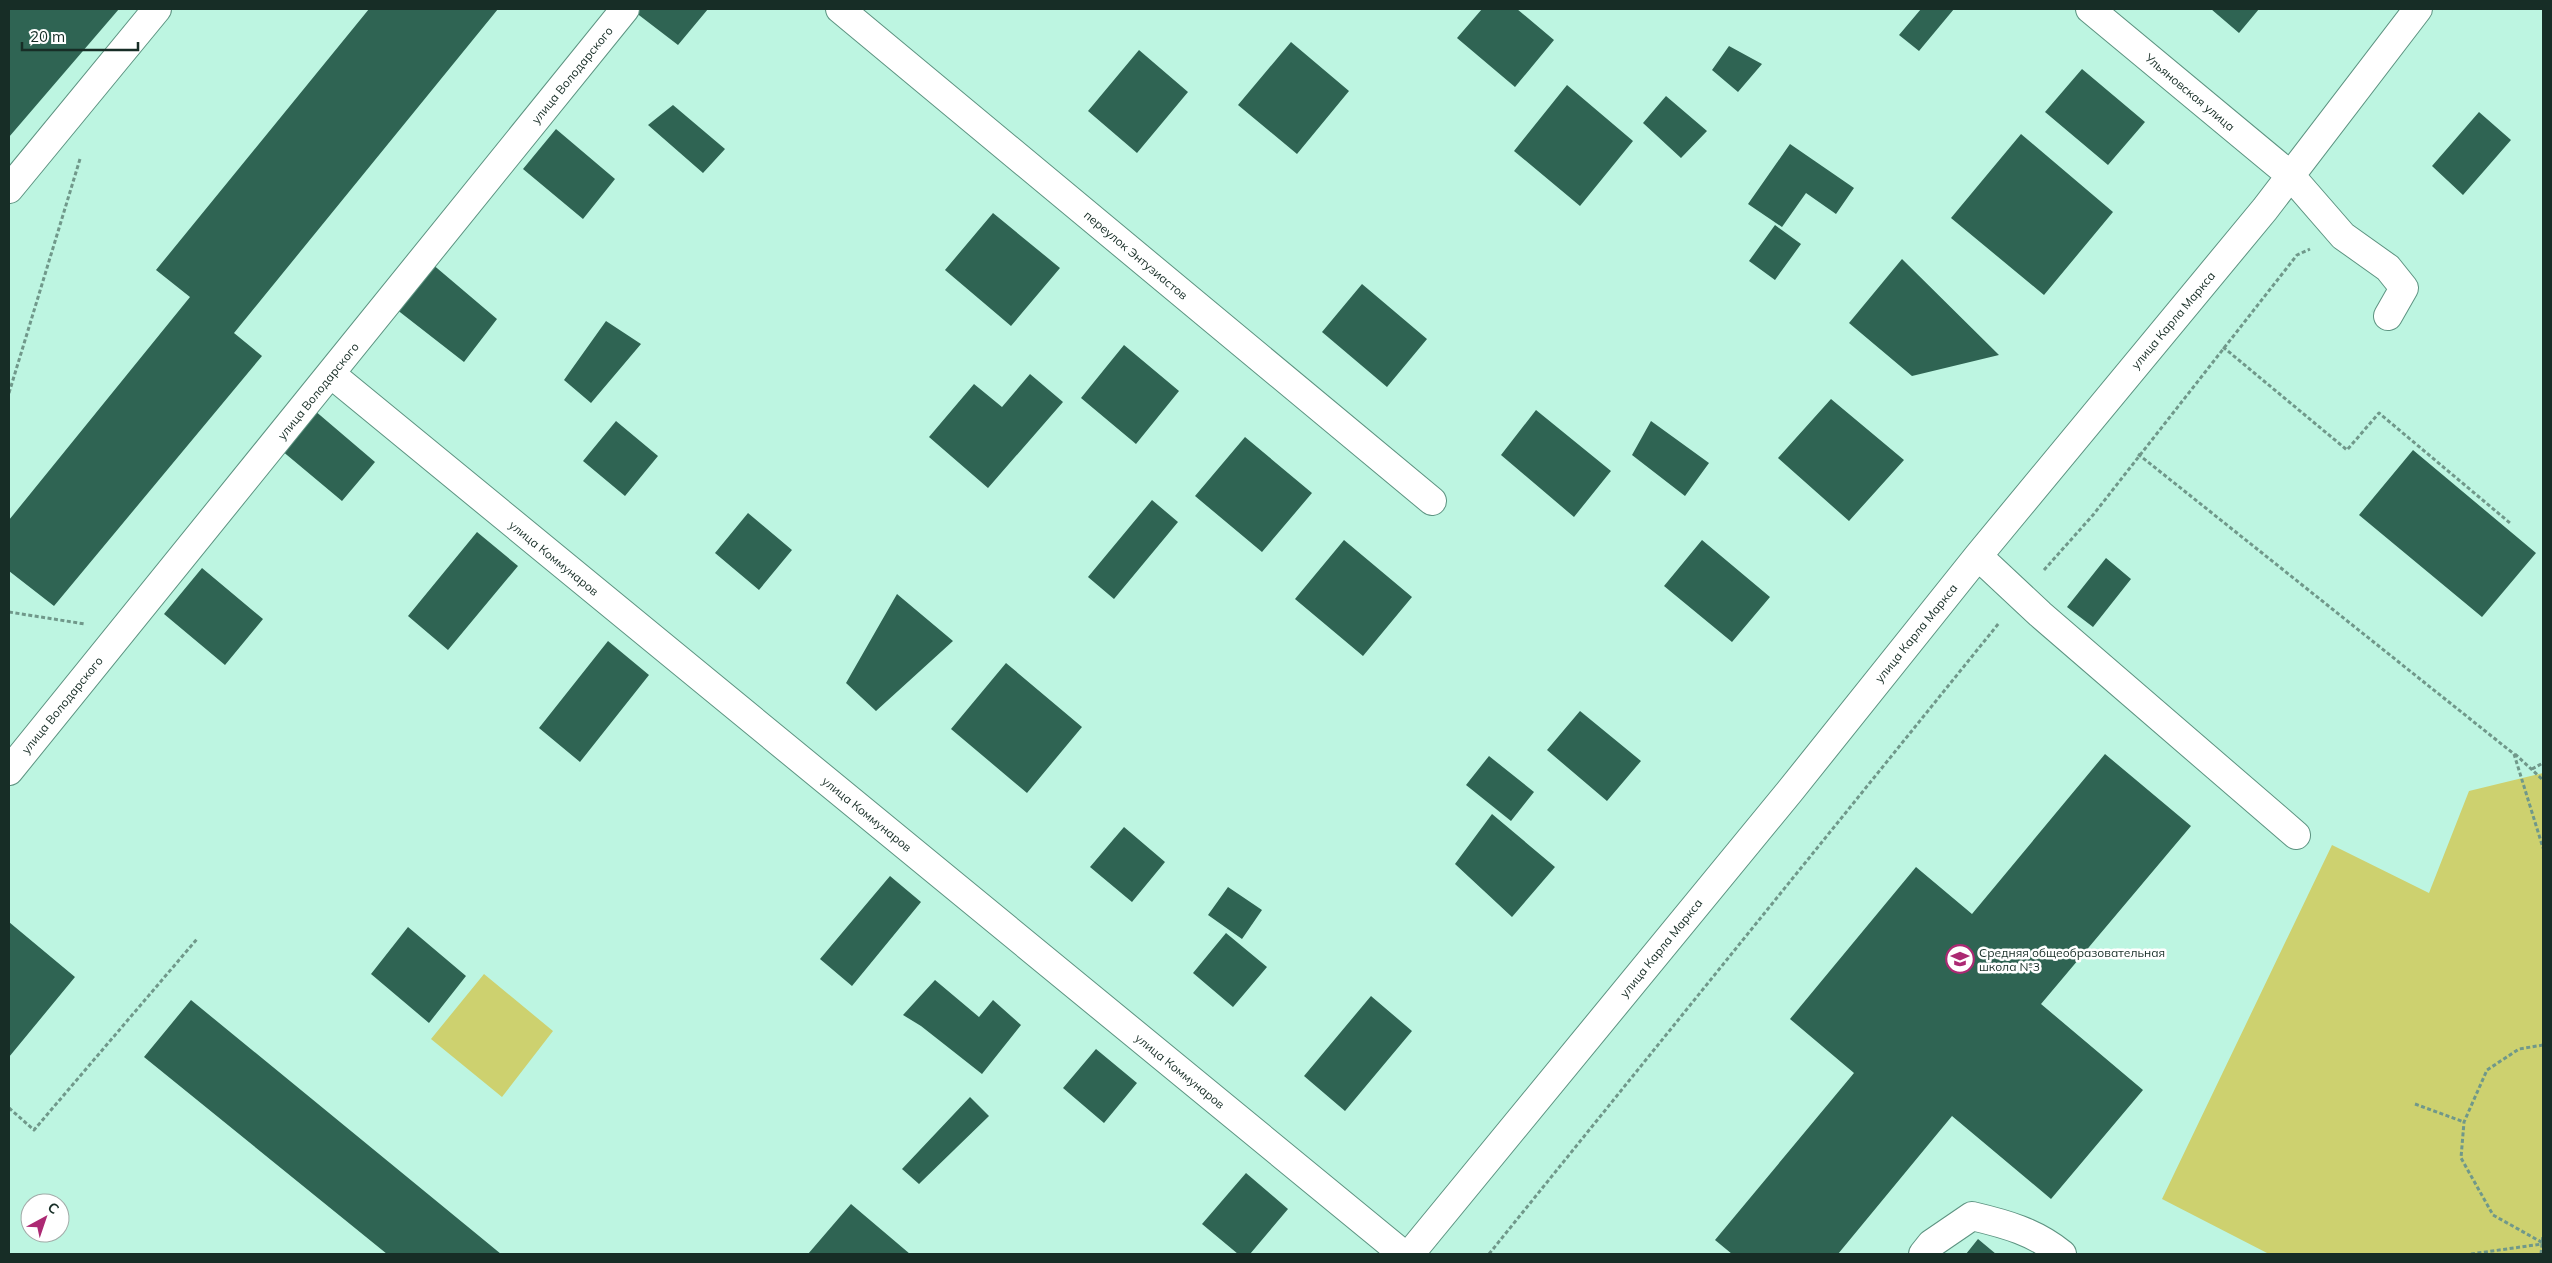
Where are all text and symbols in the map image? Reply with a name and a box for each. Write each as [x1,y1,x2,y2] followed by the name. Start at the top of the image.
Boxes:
[22,20,139,52] scale bar
[528,23,616,127] street label: улица Володарского
[30,27,65,46] text: 20 m
[2141,49,2238,134] street label: Ульяновская улица
[1081,207,1191,303] street label: переулок Энтузиастов
[2128,268,2218,372] street label: улица Карла Маркса
[274,339,362,443] street label: улица Володарского
[506,517,602,599] street label: улица Коммунаров
[1872,581,1960,685] street label: улица Карла Маркса
[18,653,106,757] street label: улица Володарского
[819,773,915,855] street label: улица Коммунаров
[1617,896,1705,1000] street label: улица Карла Маркса
[1945,944,1975,974] school or university icon: Средняя общеобразовательная школа №3
[1979,945,2165,974] place label: Средняя общеобразовательная школа №3
[1132,1030,1228,1112] street label: улица Коммунаров
[20,1193,70,1243] north arrow
[44,1198,63,1218] text: С

